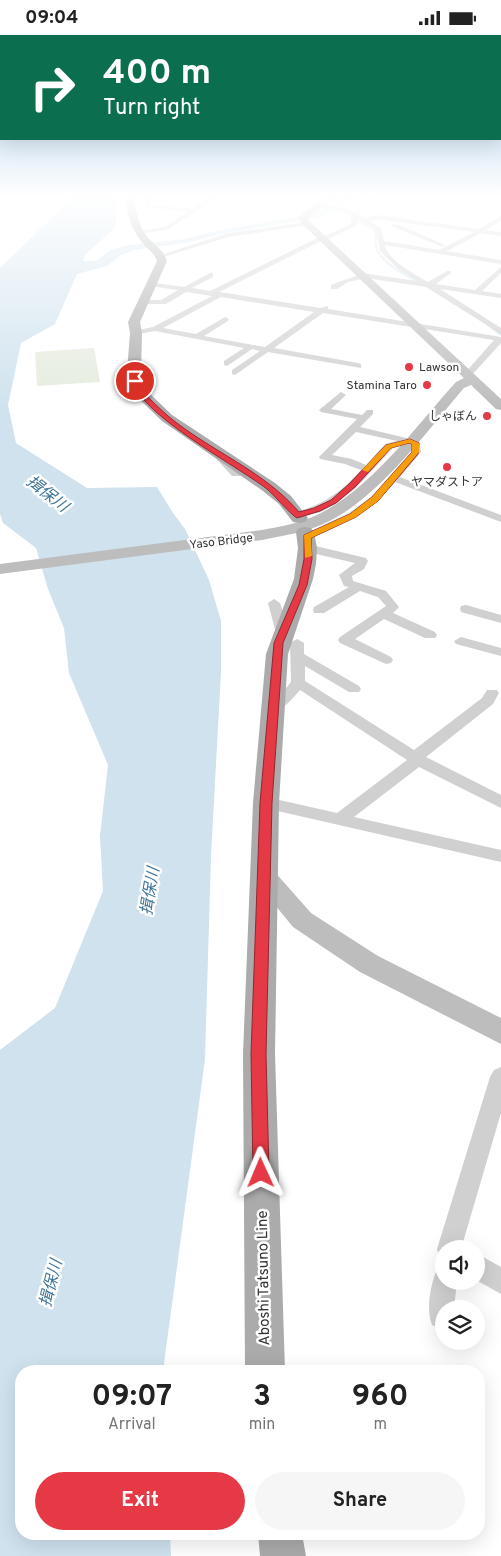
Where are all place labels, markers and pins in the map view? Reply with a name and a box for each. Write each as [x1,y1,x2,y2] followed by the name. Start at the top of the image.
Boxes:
[114,360,156,402] pin
[419,360,459,376] place label: Lawson
[403,361,415,373] marker: Lawson
[347,378,417,394] place label: Stamina Taro
[421,379,433,391] marker: Stamina Taro
[429,409,477,425] place label: しゃぼん
[481,410,493,422] marker: しゃぼん
[441,461,453,473] marker: ヤマダストア
[411,475,483,491] place label: ヤマダストア

